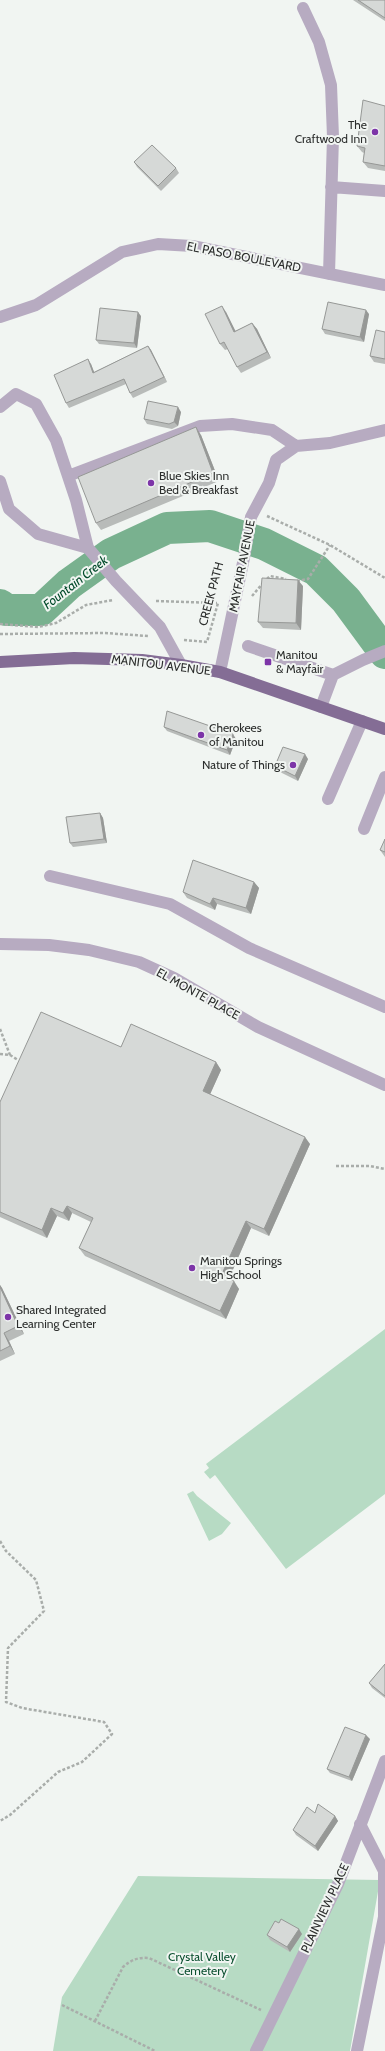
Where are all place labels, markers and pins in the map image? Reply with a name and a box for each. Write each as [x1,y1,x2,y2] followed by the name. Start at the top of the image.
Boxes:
[295,117,367,146] place label: The Craftwood Inn
[370,127,380,137] marker: The Craftwood Inn
[159,468,238,497] place label: Blue Skies Inn Bed & Breakfast
[146,478,156,488] marker: Blue Skies Inn Bed & Breakfast
[276,647,324,676] place label: Manitou & Mayfair
[263,657,273,667] marker: Manitou & Mayfair
[209,720,264,749] place label: Cherokees of Manitou
[196,730,206,740] marker: Cherokees of Manitou
[202,757,285,772] place label: Nature of Things
[288,760,298,770] marker: Nature of Things
[200,1253,282,1282] place label: Manitou Springs High School
[187,1263,197,1273] marker: Manitou Springs High School
[16,1302,106,1331] place label: Shared Integrated Learning Center
[3,1312,13,1322] marker: Shared Integrated Learning Center

